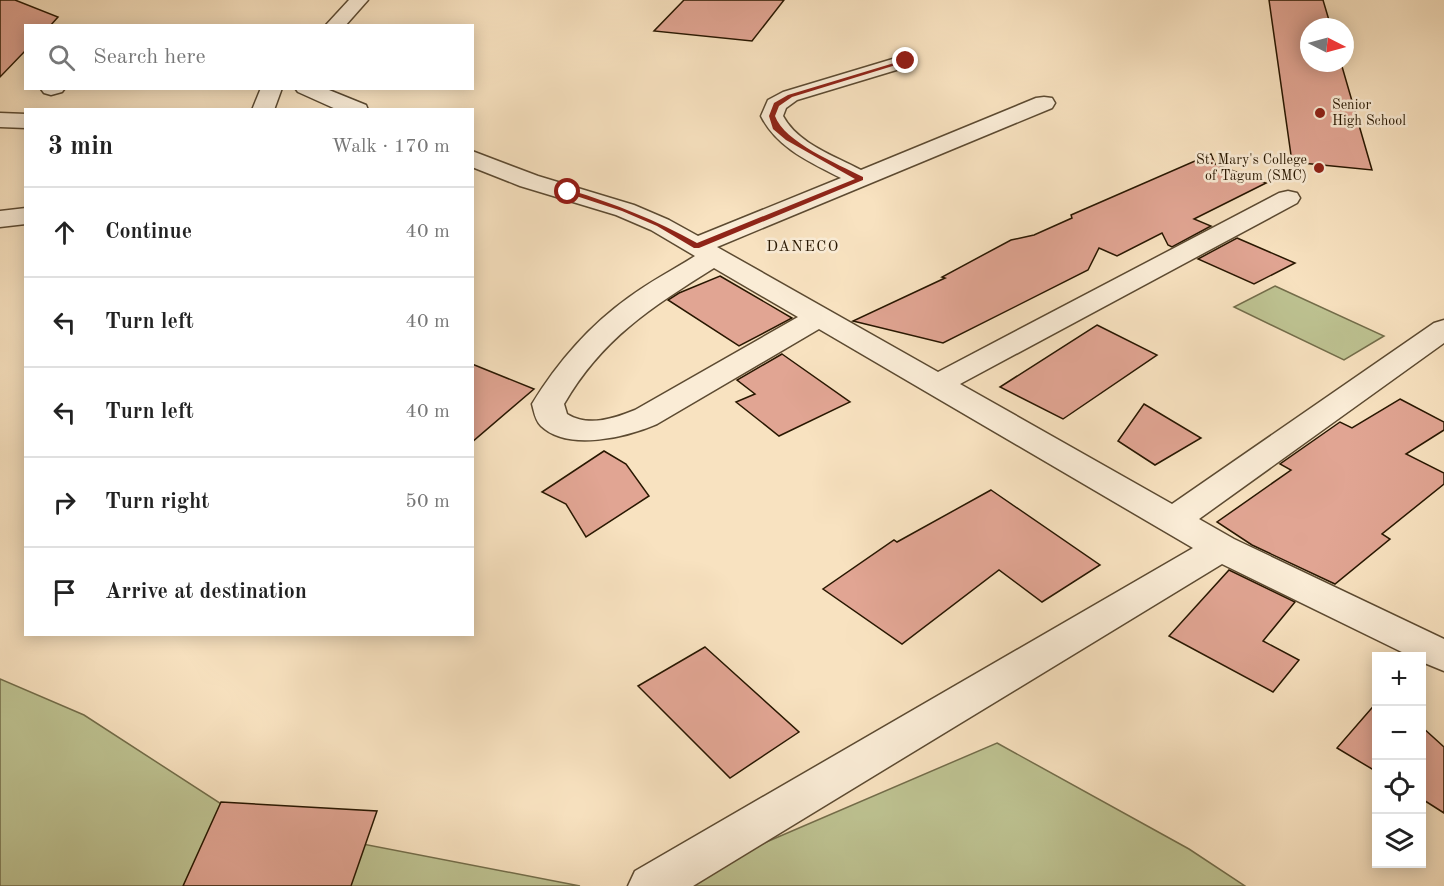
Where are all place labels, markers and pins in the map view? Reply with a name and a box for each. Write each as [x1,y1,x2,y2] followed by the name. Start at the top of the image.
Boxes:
[1332,98,1406,128] place label: Senior High School
[1313,106,1327,120] marker: Senior High School
[1196,153,1307,183] place label: St. Mary's College of Tagum (SMC)
[1312,161,1326,175] marker: St. Mary's College of Tagum (SMC)

